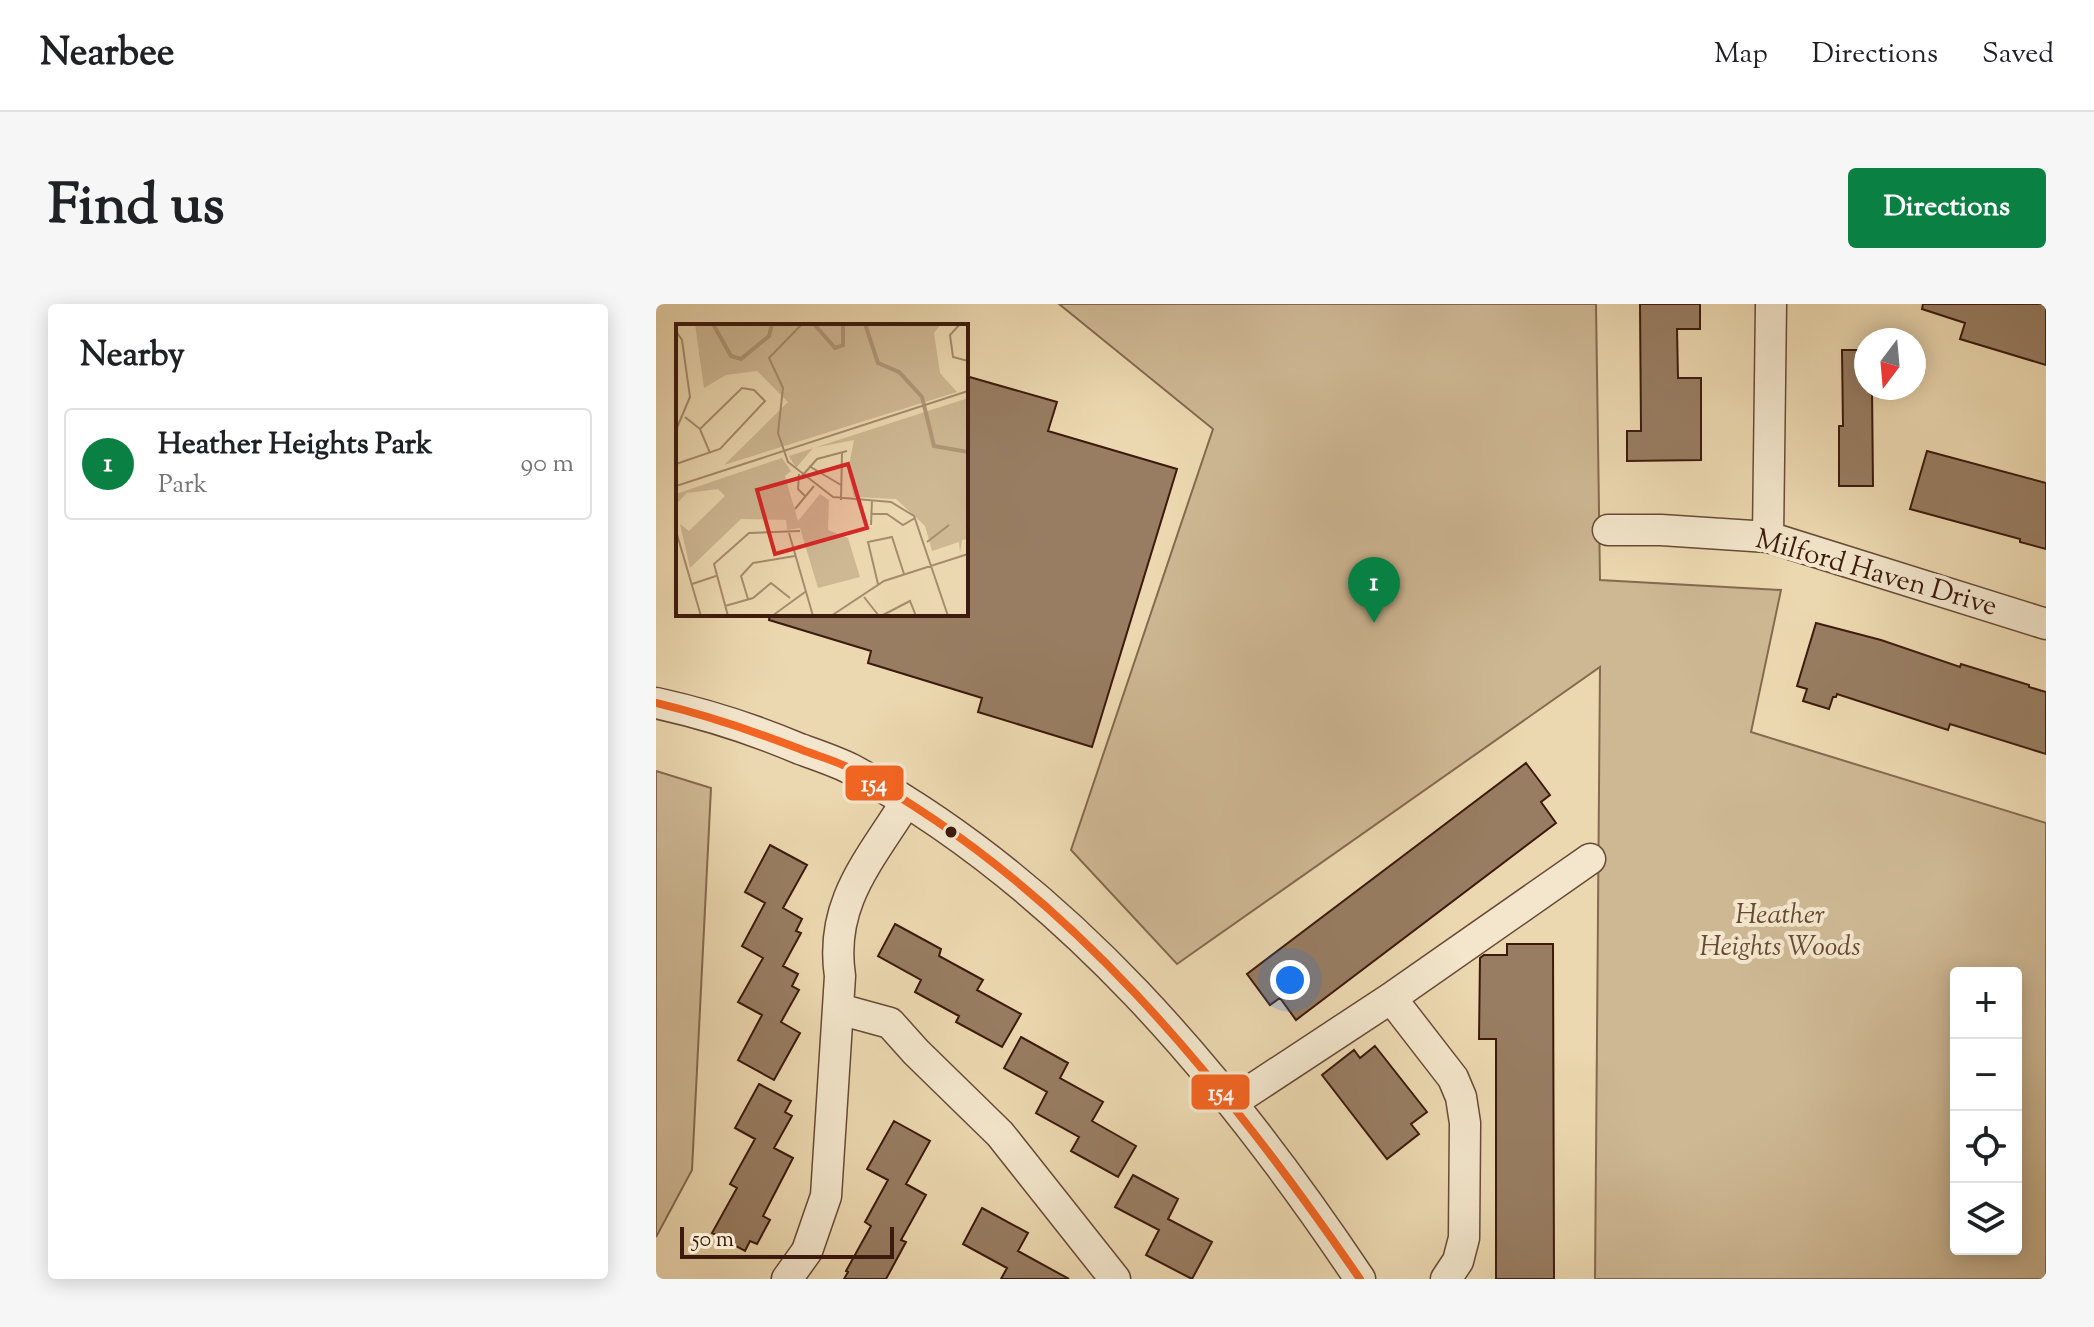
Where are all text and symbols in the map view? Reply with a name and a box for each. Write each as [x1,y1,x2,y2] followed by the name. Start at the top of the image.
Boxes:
[40,28,175,82] text: Nearbee
[1714,35,1768,75] text: Map
[1812,35,1938,75] text: Directions
[1982,35,2054,75] text: Saved
[48,168,224,249] text: Find us
[1848,168,2046,248] button: Directions
[676,324,968,616] inset map
[1854,328,1926,400] north arrow
[80,332,185,381] text: Nearby
[158,424,432,467] text: Heather Heights Park
[104,446,112,483] text: 1
[521,446,574,483] text: 90 m
[158,467,208,504] text: Park
[1751,520,2001,628] street label: Milford Haven Drive
[1348,557,1400,623] pin: 1
[844,764,905,802] line badge: 154
[861,770,887,802] text: 154
[943,824,959,840] unlabelled marker
[1699,896,1861,968] park label: Heather Heights Woods
[1270,960,1310,1000] your location
[1950,967,2022,1255] map controls
[1950,967,2022,1039] button: +
[1950,1039,2022,1111] button: −
[1190,1073,1251,1111] line badge: 154
[1208,1079,1234,1111] text: 154
[1950,1111,2022,1183] button: locate
[1950,1183,2022,1255] button: layers
[680,1223,894,1259] scale bar
[692,1225,734,1257] text: 50 m

